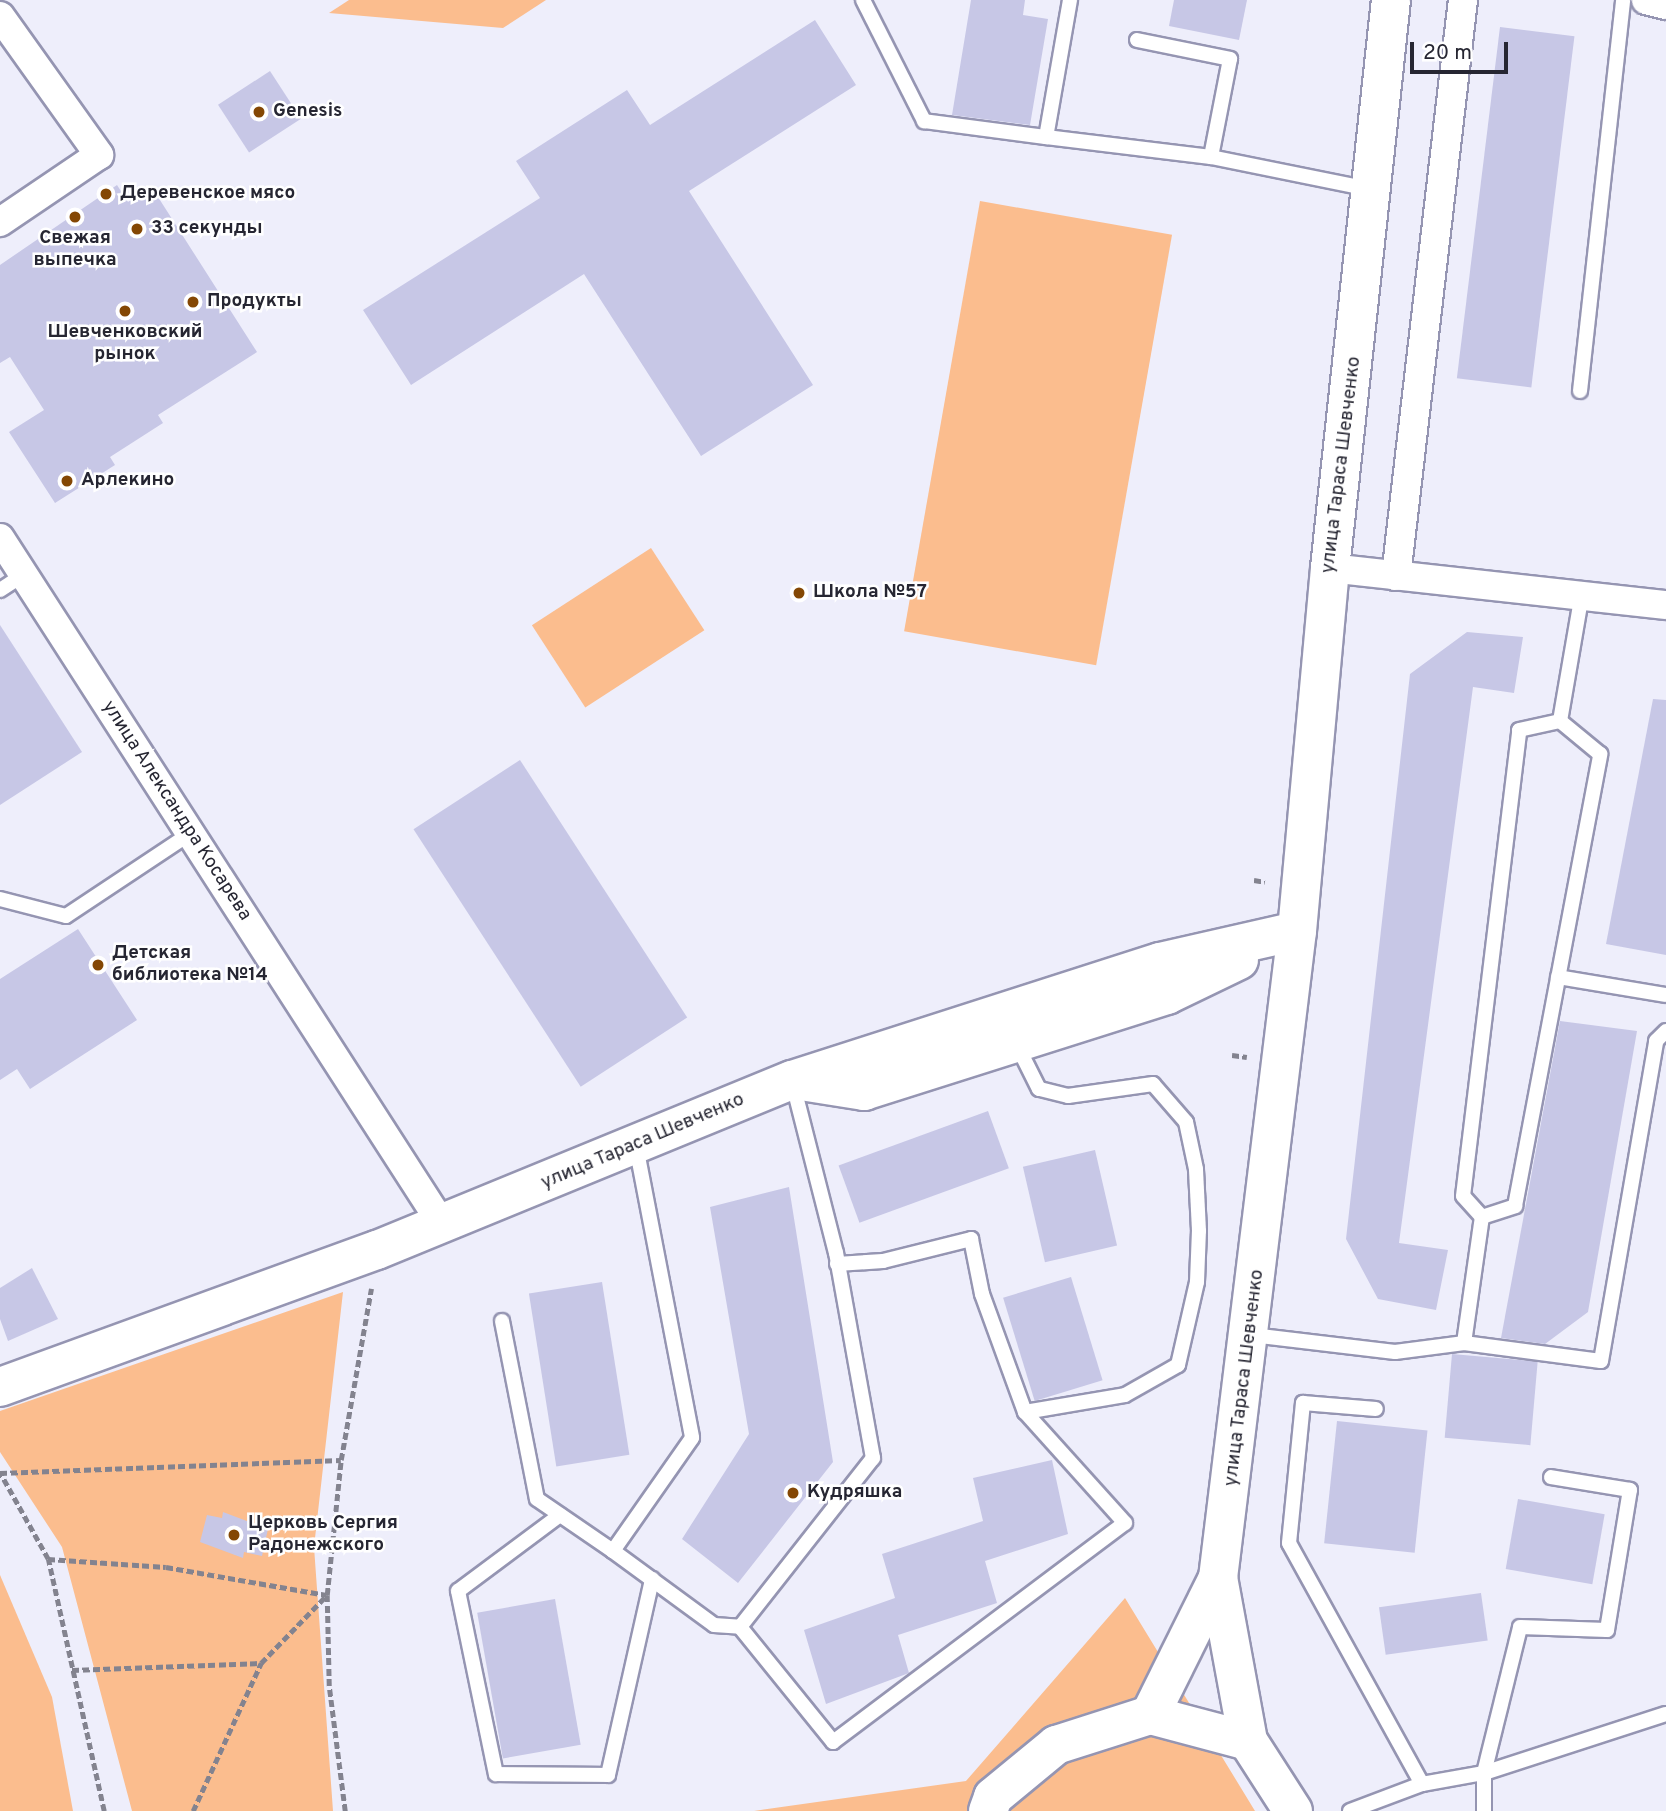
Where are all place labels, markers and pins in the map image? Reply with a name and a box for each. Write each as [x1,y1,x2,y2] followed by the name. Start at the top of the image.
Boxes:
[273,101,342,123] place label: Genesis
[251,104,267,120] marker: Genesis
[120,183,295,205] place label: Деревенское мясо
[98,186,114,202] marker: Деревенское мясо
[67,209,83,225] marker: Свежая выпечка
[151,218,262,240] place label: 33 секунды
[129,221,145,237] marker: 33 секунды
[33,228,117,272] place label: Свежая выпечка
[207,291,302,313] place label: Продукты
[185,294,201,310] marker: Продукты
[117,303,133,319] marker: Шевченковский рынок
[47,322,203,366] place label: Шевченковский рынок
[81,470,174,492] place label: Арлекино
[59,473,75,489] marker: Арлекино
[813,582,927,604] place label: Школа №57
[791,585,807,601] marker: Школа №57
[112,943,268,987] place label: Детская библиотека №14
[90,957,106,973] marker: Детская библиотека №14
[807,1482,902,1504] place label: Кудряшка
[785,1485,801,1501] marker: Кудряшка
[248,1513,398,1557] place label: Церковь Сергия Радонежского
[226,1527,242,1543] marker: Церковь Сергия Радонежского

